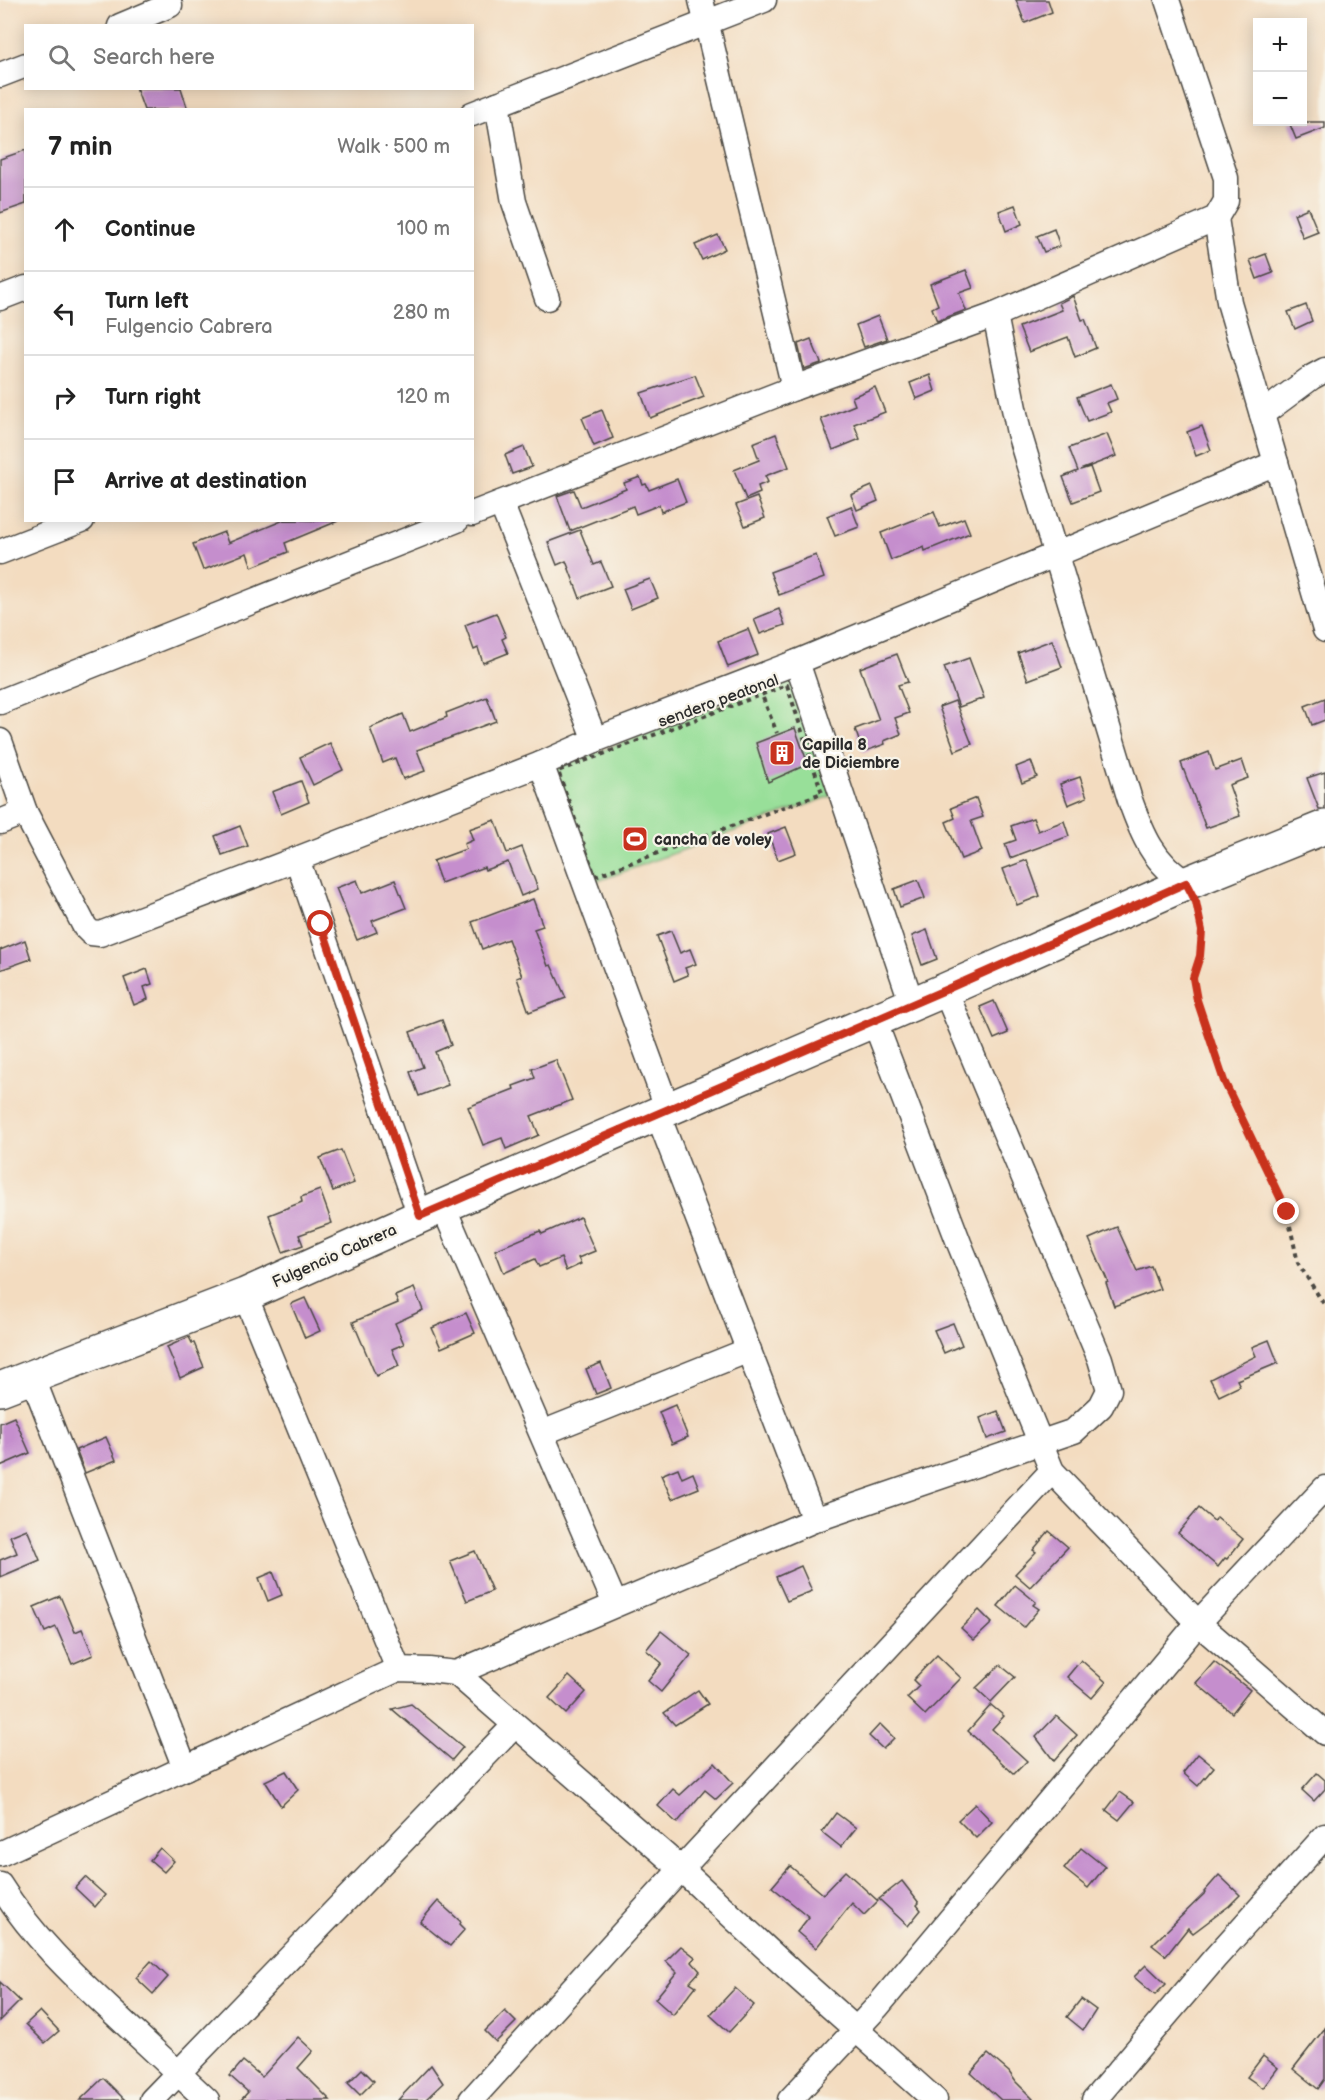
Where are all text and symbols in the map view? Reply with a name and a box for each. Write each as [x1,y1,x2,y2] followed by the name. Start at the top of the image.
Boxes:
[1253,18,1307,126] map controls
[1253,18,1307,72] button: +
[24,24,474,90] search box
[45,41,78,74] icon: search
[93,44,215,71] text: Search here
[1253,72,1307,126] button: −
[48,132,112,163] text: 7 min
[337,135,450,159] text: Walk · 500 m
[48,213,81,246] icon: ahead
[105,216,195,243] text: Continue
[397,217,450,241] text: 100 m
[105,288,189,315] text: Turn left
[48,297,81,330] icon: left
[393,301,450,325] text: 280 m
[105,315,273,339] text: Fulgencio Cabrera
[48,381,81,414] icon: right
[105,384,201,411] text: Turn right
[397,385,450,409] text: 120 m
[48,465,81,498] icon: arrive
[105,468,307,495] text: Arrive at destination
[656,671,781,732] street label: sendero peatonal
[802,736,900,773] place label: Capilla 8 de Diciembre
[767,738,797,768] building icon: Capilla 8 de Diciembre
[620,824,650,854] sports icon: cancha de voley
[654,831,772,850] place label: cancha de voley
[307,910,333,936] route start
[1273,1198,1299,1224] route end
[269,1220,400,1292] street label: Fulgencio Cabrera

